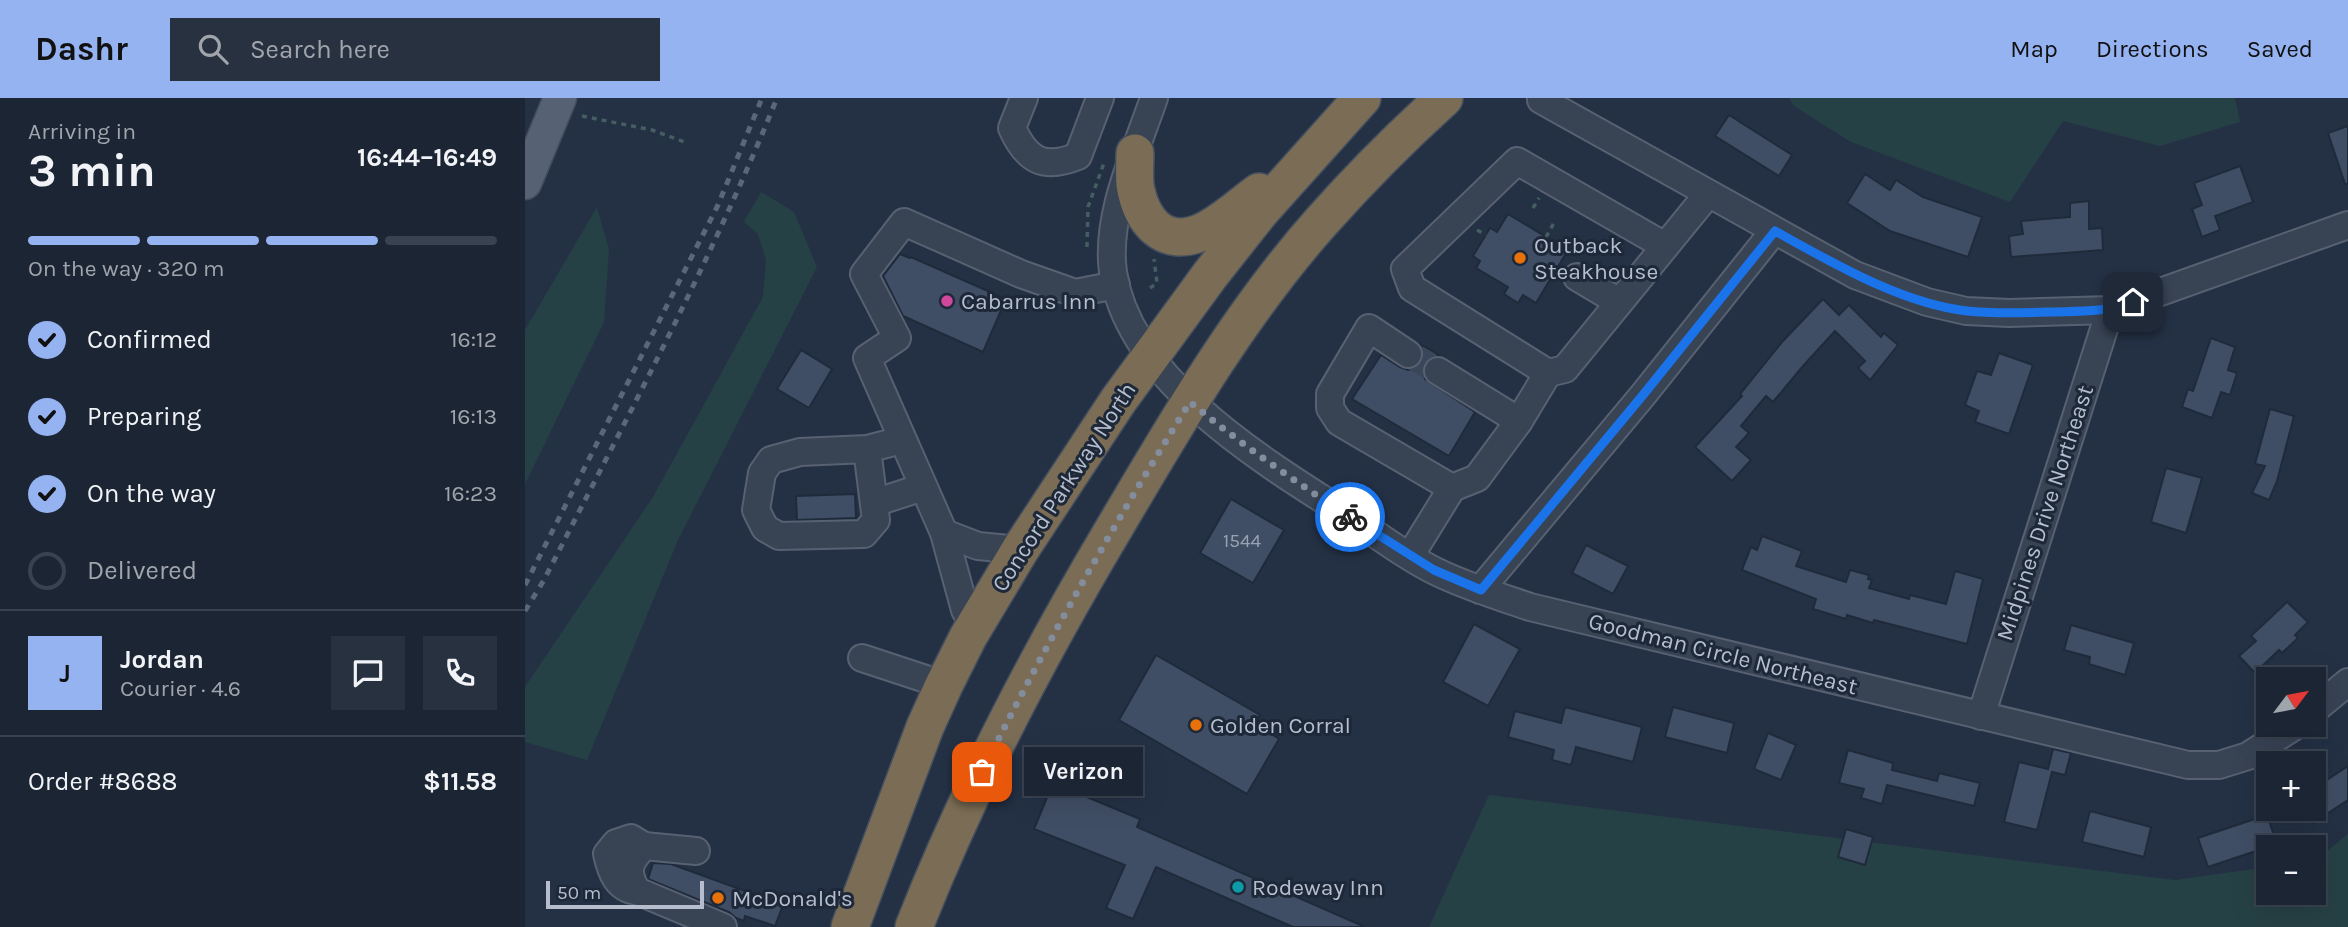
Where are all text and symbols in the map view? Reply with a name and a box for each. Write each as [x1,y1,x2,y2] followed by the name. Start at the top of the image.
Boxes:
[170,18,660,81] search box
[35,30,128,68] text: Dashr
[194,30,232,68] icon: search
[250,34,390,65] text: Search here
[2010,35,2058,63] text: Map
[2096,35,2209,63] text: Directions
[2247,35,2313,63] text: Saved
[28,118,136,145] text: Arriving in
[357,142,497,173] text: 16:44–16:49
[28,144,156,198] text: 3 min
[1534,232,1658,285] place label: Outback Steakhouse
[1512,250,1528,266] marker: Outback Steakhouse
[28,255,225,282] text: On the way · 320 m
[2103,272,2163,332] pin
[2114,283,2152,321] icon: home
[961,288,1096,315] place label: Cabarrus Inn
[939,293,955,309] marker: Cabarrus Inn
[28,321,66,359] icon: check
[87,324,212,355] text: Confirmed
[450,326,497,353] text: 16:12
[986,377,1142,597] street label: Concord Parkway North
[1991,382,2099,644] street label: Midpines Drive Northeast
[28,398,66,436] icon: check
[87,401,201,432] text: Preparing
[450,403,497,430] text: 16:13
[28,475,66,513] icon: check
[87,478,216,509] text: On the way
[444,480,497,507] text: 16:23
[1315,482,1385,552] courier
[1331,498,1369,536] icon: bike
[1223,530,1261,552] house number: 1544
[87,555,197,586] text: Delivered
[1586,607,1861,701] street label: Goodman Circle Northeast
[331,636,405,710] button: chat
[423,636,497,710] button: phone
[120,644,204,675] text: Jordan
[59,658,71,689] text: J
[2256,667,2326,737] north arrow
[2256,667,2326,905] map controls
[120,675,241,702] text: Courier · 4.6
[1210,712,1351,739] place label: Golden Corral
[1188,717,1204,733] marker: Golden Corral
[952,742,1012,802] pin
[1024,748,1143,796] callout: Verizon
[2256,751,2326,821] button: +
[963,753,1001,791] icon: bag
[1043,758,1124,785] text: Verizon
[28,766,178,797] text: Order #8688
[423,766,497,797] text: $11.58
[2256,835,2326,905] button: −
[1252,874,1384,901] place label: Rodeway Inn
[546,878,703,910] scale bar
[1230,879,1246,895] marker: Rodeway Inn
[557,882,601,904] text: 50 m
[732,885,853,912] place label: McDonald's
[710,890,726,906] marker: McDonald's

